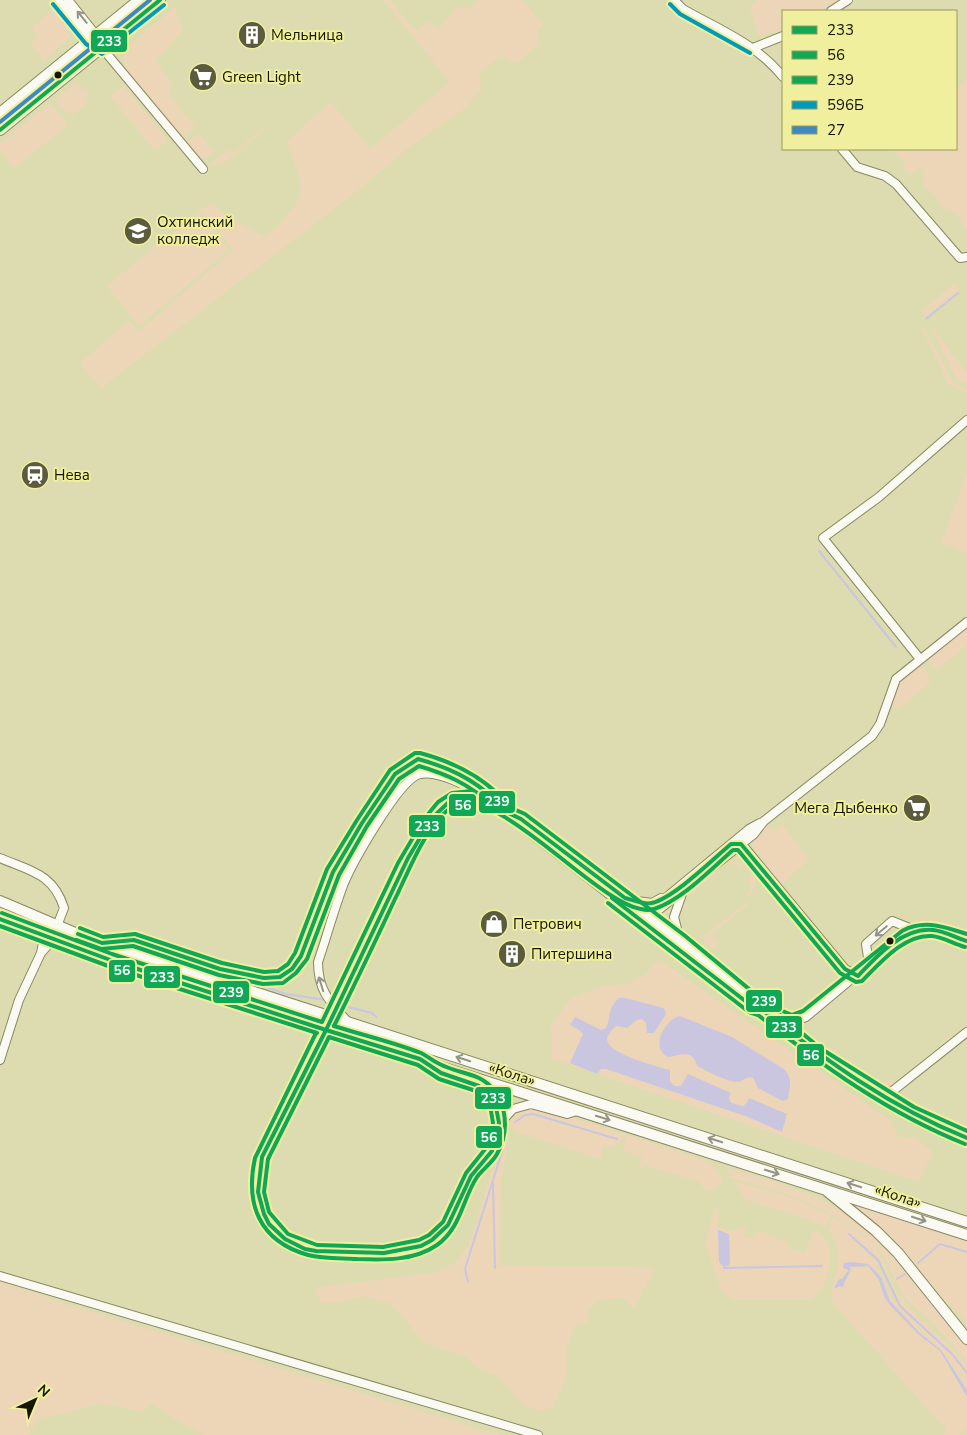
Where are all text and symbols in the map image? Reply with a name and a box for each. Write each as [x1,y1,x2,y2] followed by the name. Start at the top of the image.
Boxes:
[782,10,957,150] legend
[76,11,87,24] one-way arrow
[237,20,267,50] building icon: Мельница
[827,20,854,40] text: 233
[271,25,343,45] place label: Мельница
[90,29,128,53] line badge: 233
[96,32,122,51] text: 233
[827,45,845,65] text: 56
[188,62,218,92] supermarket icon: Green Light
[222,67,301,87] place label: Green Light
[53,70,63,80] unlabelled marker
[827,70,854,90] text: 239
[827,95,864,115] text: 596Б
[827,120,845,140] text: 27
[157,212,233,249] place label: Охтинский колледж
[123,216,153,246] school or university icon: Охтинский колледж
[20,460,50,490] station icon: Нева
[54,465,90,485] place label: Нева
[478,790,516,814] line badge: 239
[484,792,510,811] text: 239
[448,793,477,817] line badge: 56
[902,793,932,823] supermarket icon: Мега Дыбенко
[455,796,471,815] text: 56
[794,798,898,818] place label: Мега Дыбенко
[408,814,446,838] line badge: 233
[414,817,440,836] text: 233
[479,909,509,939] shop icon: Петрович
[513,914,582,934] place label: Петрович
[875,925,888,936] one-way arrow
[885,936,895,946] unlabelled marker
[497,939,527,969] building icon: Питершина
[531,944,612,964] place label: Питершина
[108,959,136,983] line badge: 56
[114,961,130,980] text: 56
[143,965,181,989] line badge: 233
[149,968,175,987] text: 233
[315,976,325,992] one-way arrow
[212,980,250,1004] line badge: 239
[218,983,244,1002] text: 239
[745,989,783,1013] line badge: 239
[751,992,777,1011] text: 239
[765,1015,803,1039] line badge: 233
[771,1018,797,1037] text: 233
[796,1043,825,1067] line badge: 56
[803,1046,819,1065] text: 56
[455,1054,471,1063] one-way arrow
[486,1057,538,1091] street label: «Кола»
[474,1086,512,1110] line badge: 233
[480,1089,506,1108] text: 233
[594,1114,610,1124] one-way arrow
[475,1125,503,1149] line badge: 56
[481,1128,497,1147] text: 56
[707,1135,723,1145] one-way arrow
[763,1167,779,1177] one-way arrow
[872,1179,924,1213] street label: «Кола»
[846,1180,862,1190] one-way arrow
[911,1215,926,1224] one-way arrow
[10,1375,60,1425] north arrow
[33,1381,54,1401] text: N

